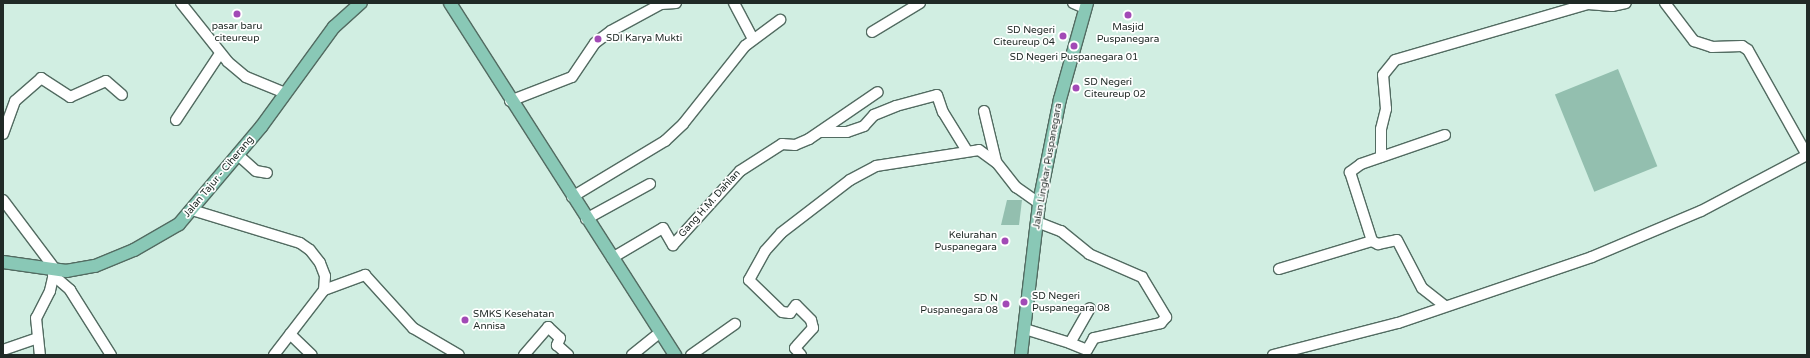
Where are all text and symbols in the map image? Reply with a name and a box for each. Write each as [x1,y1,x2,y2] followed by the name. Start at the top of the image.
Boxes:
[232,9,242,19] marker: pasar baru citeureup
[1123,10,1133,20] marker: Masjid Puspanegara
[212,20,262,44] place label: pasar baru citeureup
[1097,21,1159,44] place label: Masjid Puspanegara
[993,24,1055,48] place label: SD Negeri Citeureup 04
[1058,31,1068,41] marker: SD Negeri Citeureup 04
[606,33,682,45] place label: SDI Karya Mukti
[593,34,603,44] marker: SDI Karya Mukti
[1069,41,1079,51] marker: SD Negeri Puspanegara 01
[1010,52,1138,64] place label: SD Negeri Puspanegara 01
[1084,76,1146,100] place label: SD Negeri Citeureup 02
[1071,83,1081,93] marker: SD Negeri Citeureup 02
[1031,102,1065,230] street label: Jalan Lingkar Puspanegara
[181,134,257,220] street label: Jalan Tajur - Ciherang
[677,168,743,240] street label: Gang H.M. Dahlan
[934,229,997,252] place label: Kelurahan Puspanegara
[1000,236,1010,246] marker: Kelurahan Puspanegara
[1032,290,1110,314] place label: SD Negeri Puspanegara 08
[920,292,998,316] place label: SD N Puspanegara 08
[1019,297,1029,307] marker: SD Negeri Puspanegara 08
[1001,299,1011,309] marker: SD N Puspanegara 08
[473,308,554,332] place label: SMKS Kesehatan Annisa
[460,315,470,325] marker: SMKS Kesehatan Annisa

